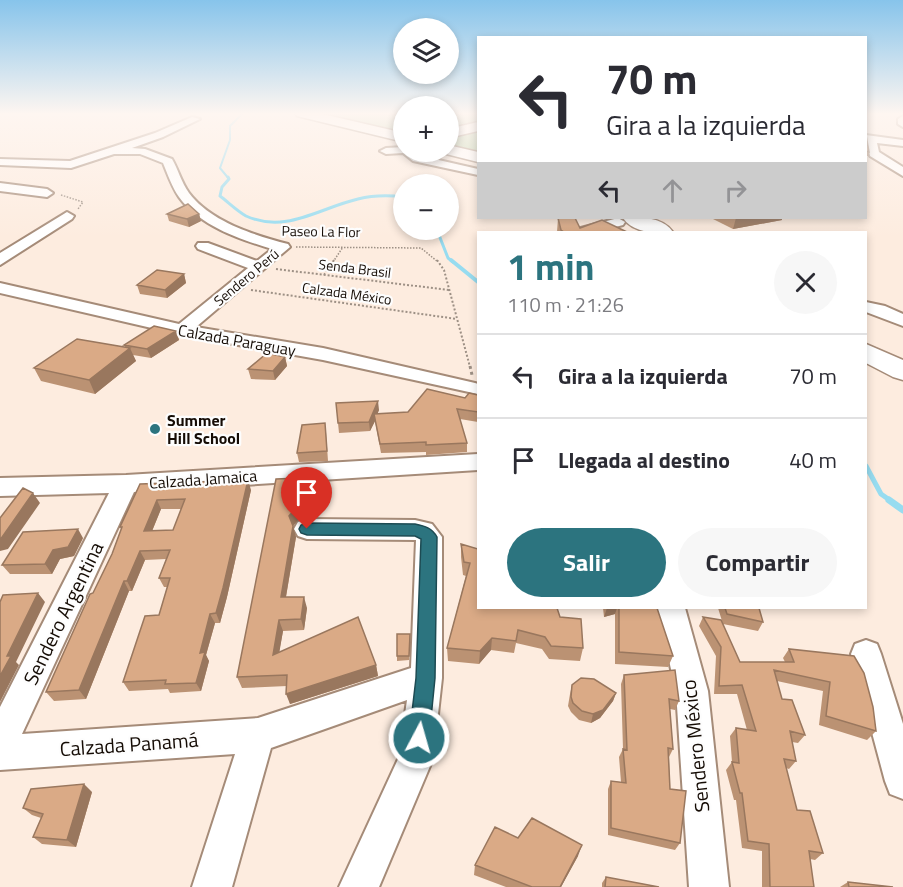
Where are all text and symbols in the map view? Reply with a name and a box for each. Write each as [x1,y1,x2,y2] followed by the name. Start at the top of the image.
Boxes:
[393,18,459,240] map controls
[393,18,459,84] button: layers
[606,46,698,110] text: 70 m
[507,60,585,138] icon: left
[393,96,459,162] button: +
[606,104,806,145] text: Gira a la izquierda
[393,174,459,240] button: −
[593,174,626,207] icon: left
[656,174,689,207] icon: ahead
[719,174,752,207] icon: right
[281,220,361,242] street label: Paseo La Flor
[507,239,594,294] text: 1 min
[209,243,283,311] street label: Sendero Perú
[774,251,837,314] button: close
[318,253,392,283] street label: Senda Brasil
[301,276,393,310] street label: Calzada México
[507,289,624,320] text: 110 m · 21:26
[176,318,298,362] street label: Calzada Paraguay
[558,359,728,393] text: Gira a la izquierda
[789,359,837,393] text: 70 m
[507,360,540,393] icon: left
[167,408,240,450] place label: Summer Hill School
[148,422,162,436] marker: Summer Hill School
[558,443,730,477] text: Llegada al destino
[789,443,837,477] text: 40 m
[507,444,540,477] icon: arrive
[148,463,258,495] street label: Calzada Jamaica
[281,467,332,529] pin
[290,476,323,509] icon: arrive
[507,528,666,597] button: Salir
[678,528,837,597] button: Compartir
[15,536,111,690] street label: Sendero Argentina
[673,678,717,814] street label: Sendero México
[387,706,451,770] position arrow
[59,724,199,764] street label: Calzada Panamá

